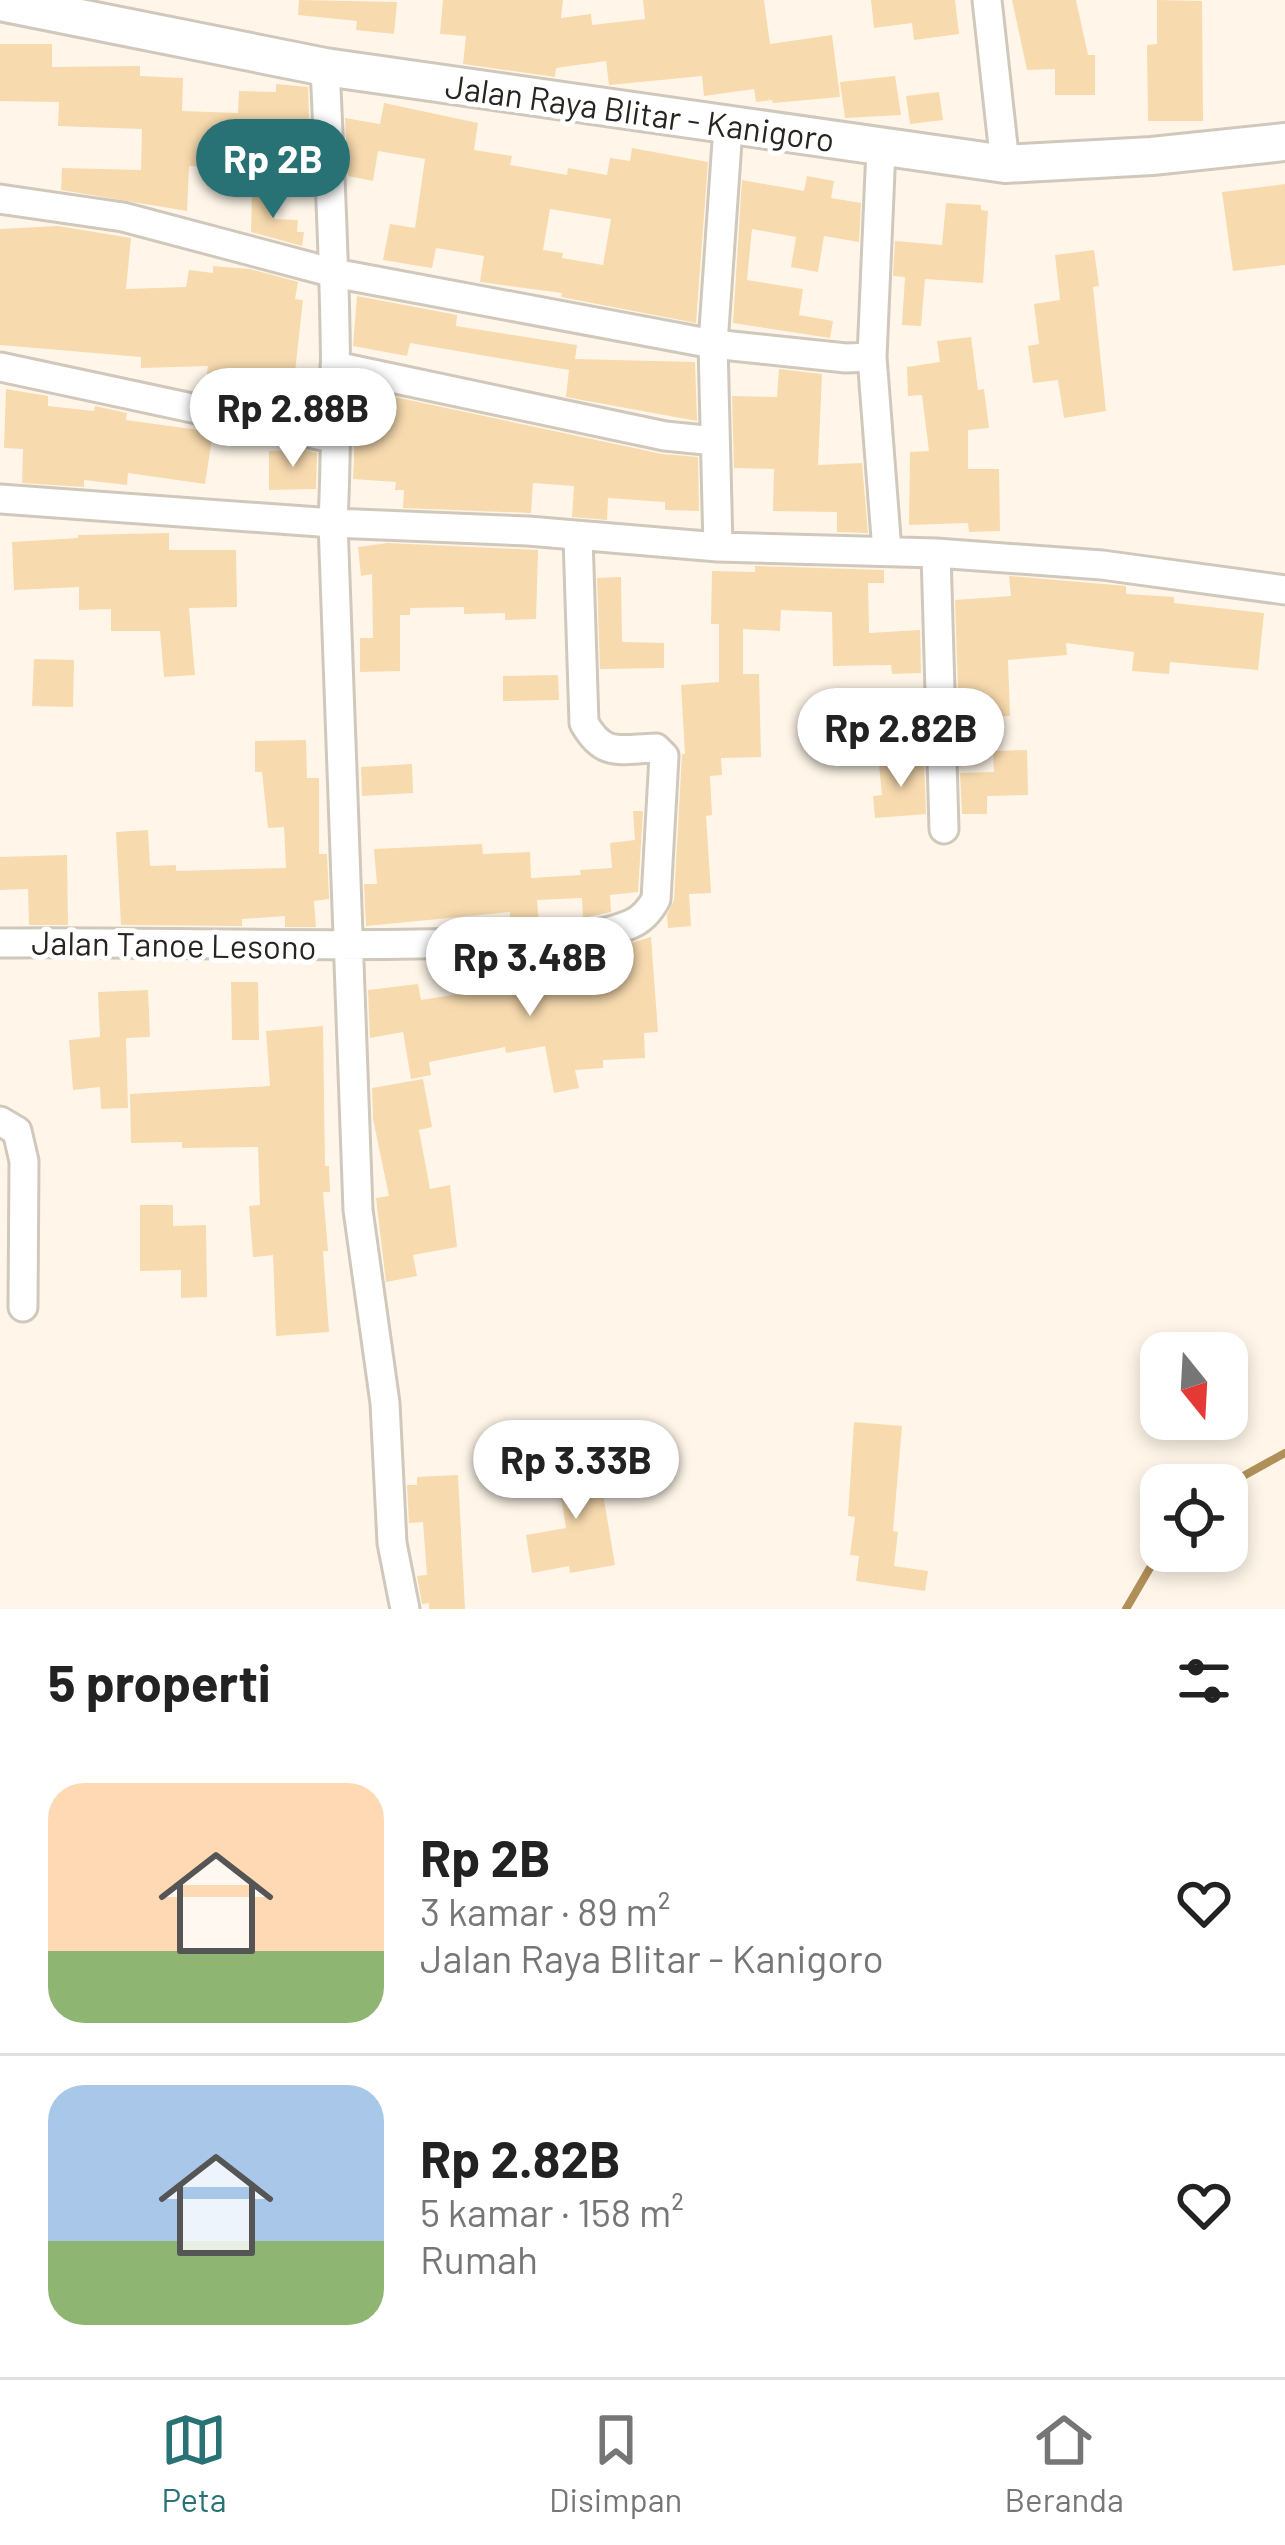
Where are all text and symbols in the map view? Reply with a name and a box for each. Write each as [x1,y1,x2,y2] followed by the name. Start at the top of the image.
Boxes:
[443,65,837,159] street label: Jalan Raya Blitar - Kanigoro
[189,119,357,221] pin: Rp 2B
[223,134,323,181] text: Rp 2B
[169,368,417,470] pin: Rp 2.88B
[217,383,369,430] text: Rp 2.88B
[777,688,1025,790] pin: Rp 2.82B
[824,703,978,750] text: Rp 2.82B
[406,917,654,1019] pin: Rp 3.48B
[31,922,317,966] street label: Jalan Tanoe Lesono
[453,932,607,979] text: Rp 3.48B
[1140,1332,1248,1440] north arrow
[1140,1332,1248,1572] map controls
[452,1420,700,1522] pin: Rp 3.33B
[500,1435,652,1482] text: Rp 3.33B
[1140,1464,1248,1572] button: locate
[1171,1648,1237,1714] icon: filters
[48,1651,271,1712] text: 5 properti
[420,1826,551,1887] text: Rp 2B
[144,1831,288,1975] icon: home
[1171,1870,1237,1936] icon: heart
[420,1887,671,1934] text: 3 kamar · 89 m²
[420,1934,884,1981] text: Jalan Raya Blitar - Kanigoro
[420,2127,621,2188] text: Rp 2.82B
[144,2133,288,2277] icon: home
[1171,2172,1237,2238] icon: heart
[420,2188,684,2235] text: 5 kamar · 158 m²
[420,2235,538,2282] text: Rumah
[161,2407,227,2519] tab: Peta
[549,2407,682,2519] tab: Disimpan
[1004,2407,1124,2519] tab: Beranda

